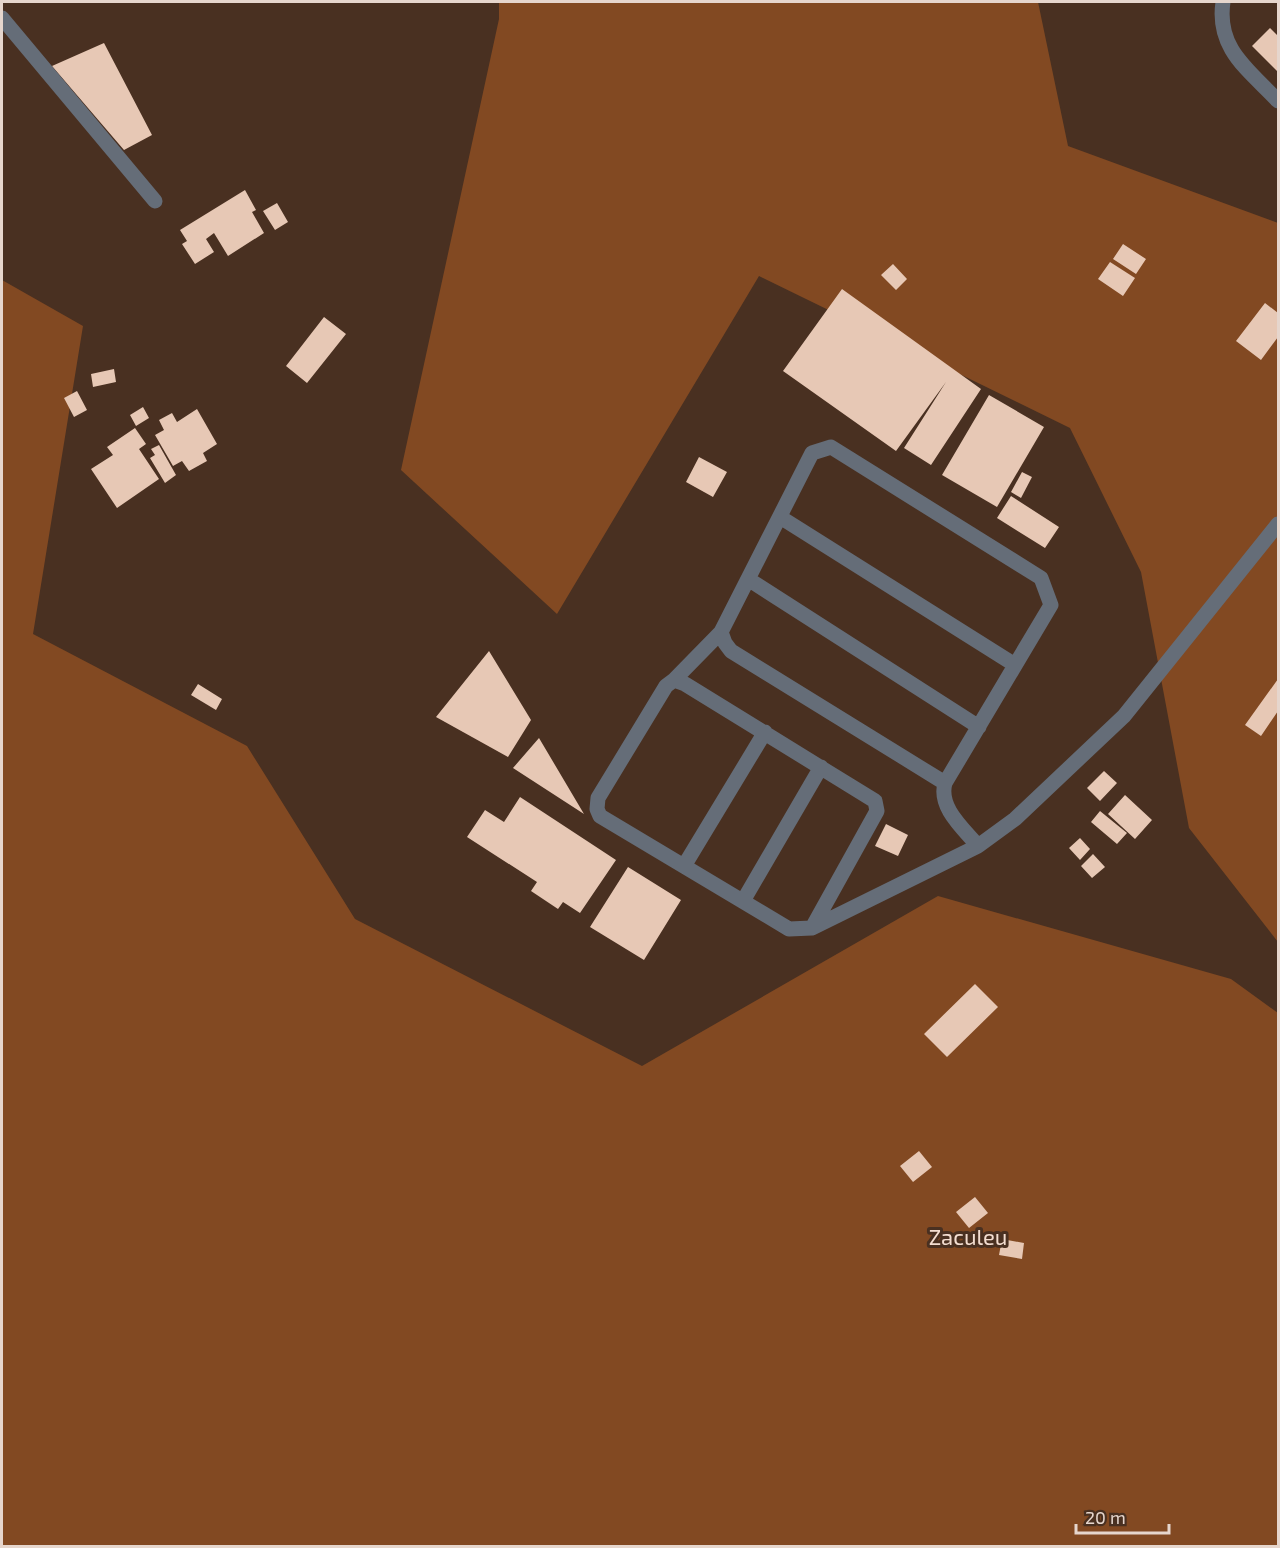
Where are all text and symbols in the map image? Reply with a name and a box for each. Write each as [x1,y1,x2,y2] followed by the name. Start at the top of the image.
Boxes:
[929,1223,1007,1249] park label: Zaculeu
[1076,1497,1169,1535] scale bar
[1085,1506,1126,1528] text: 20 m

